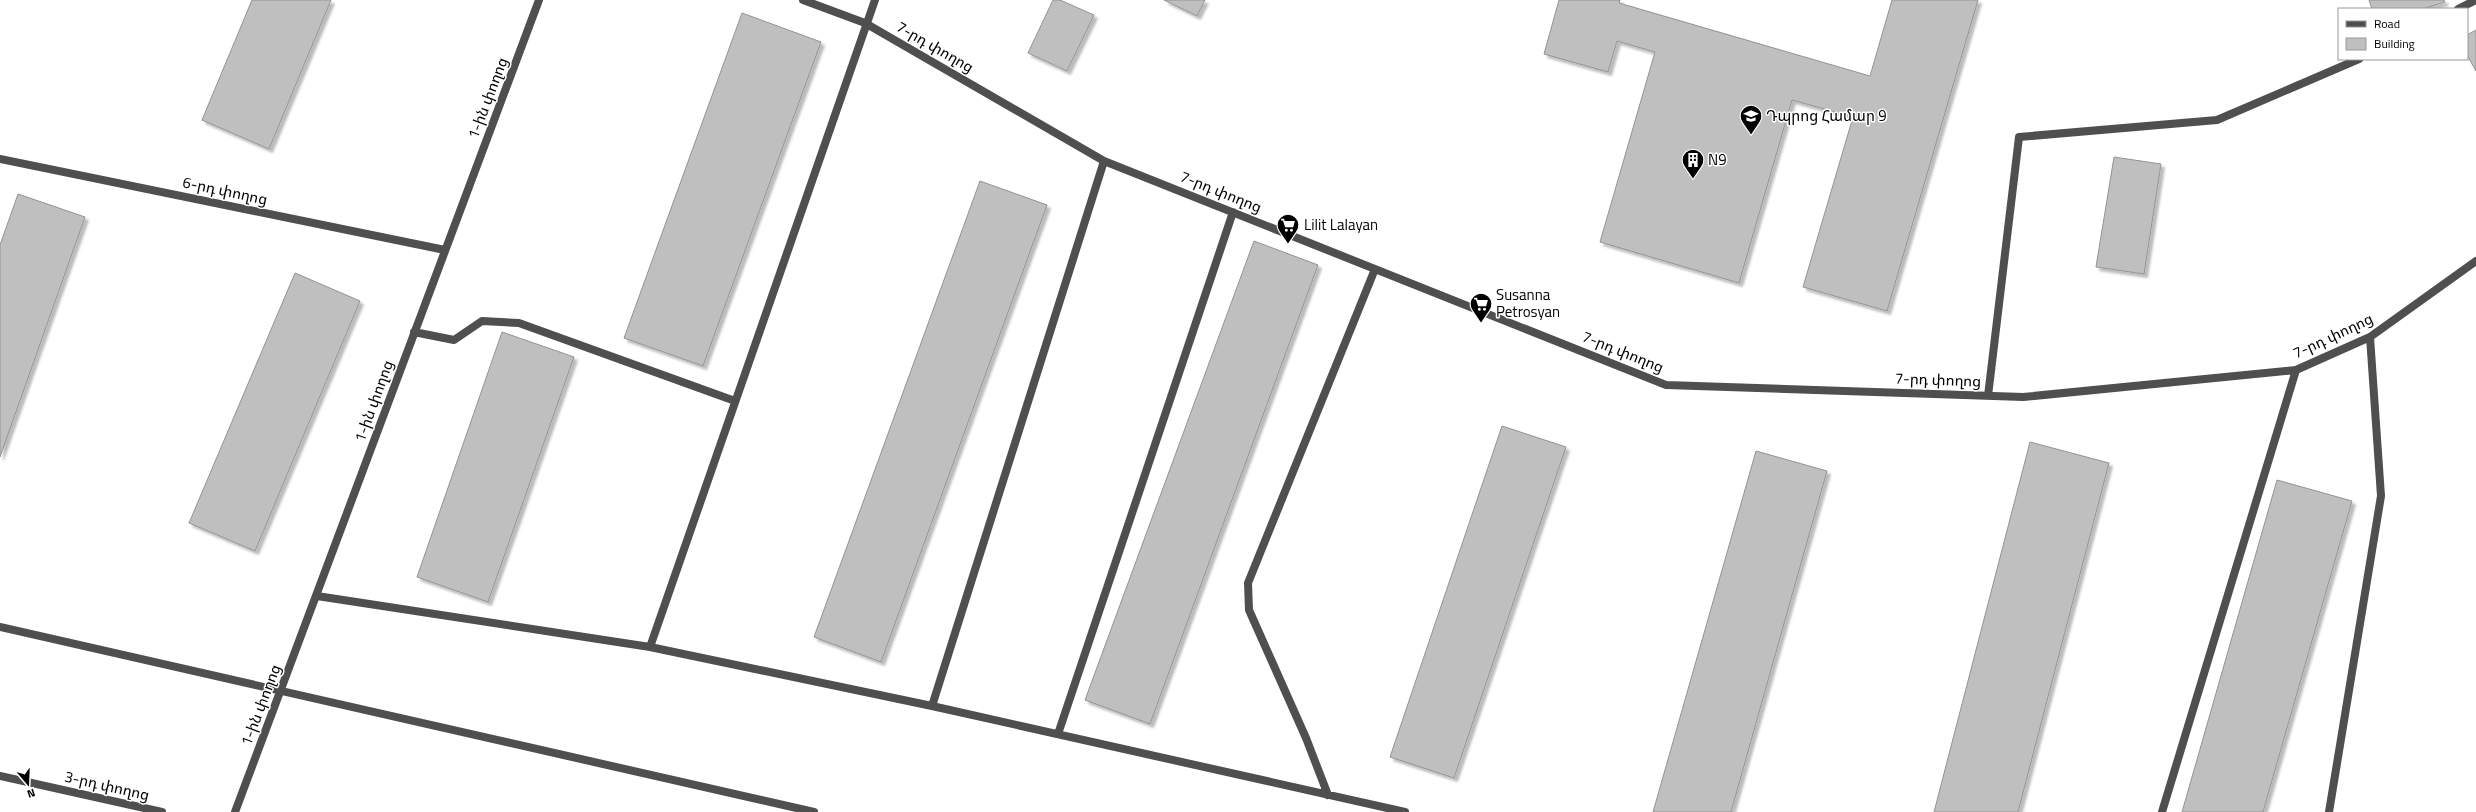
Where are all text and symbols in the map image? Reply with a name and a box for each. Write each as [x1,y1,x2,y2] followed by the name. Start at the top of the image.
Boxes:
[2338,8,2468,60] legend
[2374,14,2400,33] text: Road
[892,15,978,78] street label: 7-րդ փողոց
[2374,34,2415,53] text: Building
[461,54,514,142] street label: 1-ին փողոց
[1738,103,1764,136] school or university icon: Դպրոց Համար 9
[1766,104,1887,127] place label: Դպրոց Համար 9
[1680,147,1706,180] building icon: N9
[1708,148,1727,171] place label: N9
[1177,165,1266,218] street label: 7-րդ փողոց
[180,170,270,211] street label: 6-րդ փողոց
[1275,212,1301,245] supermarket icon: Lilit Lalayan
[1304,213,1378,236] place label: Lilit Lalayan
[1496,283,1560,323] place label: Susanna Petrosyan
[1468,291,1494,324] supermarket icon: Susanna Petrosyan
[2289,307,2377,364] street label: 7-րդ փողոց
[1579,325,1668,378] street label: 7-րդ փողոց
[348,357,399,445] street label: 1-ին փողոց
[1894,367,1982,392] street label: 7-րդ փողոց
[234,661,287,749] street label: 1-ին փողոց
[8,764,48,804] north arrow
[62,765,152,806] street label: 3-րդ փողոց
[25,785,37,802] text: N

